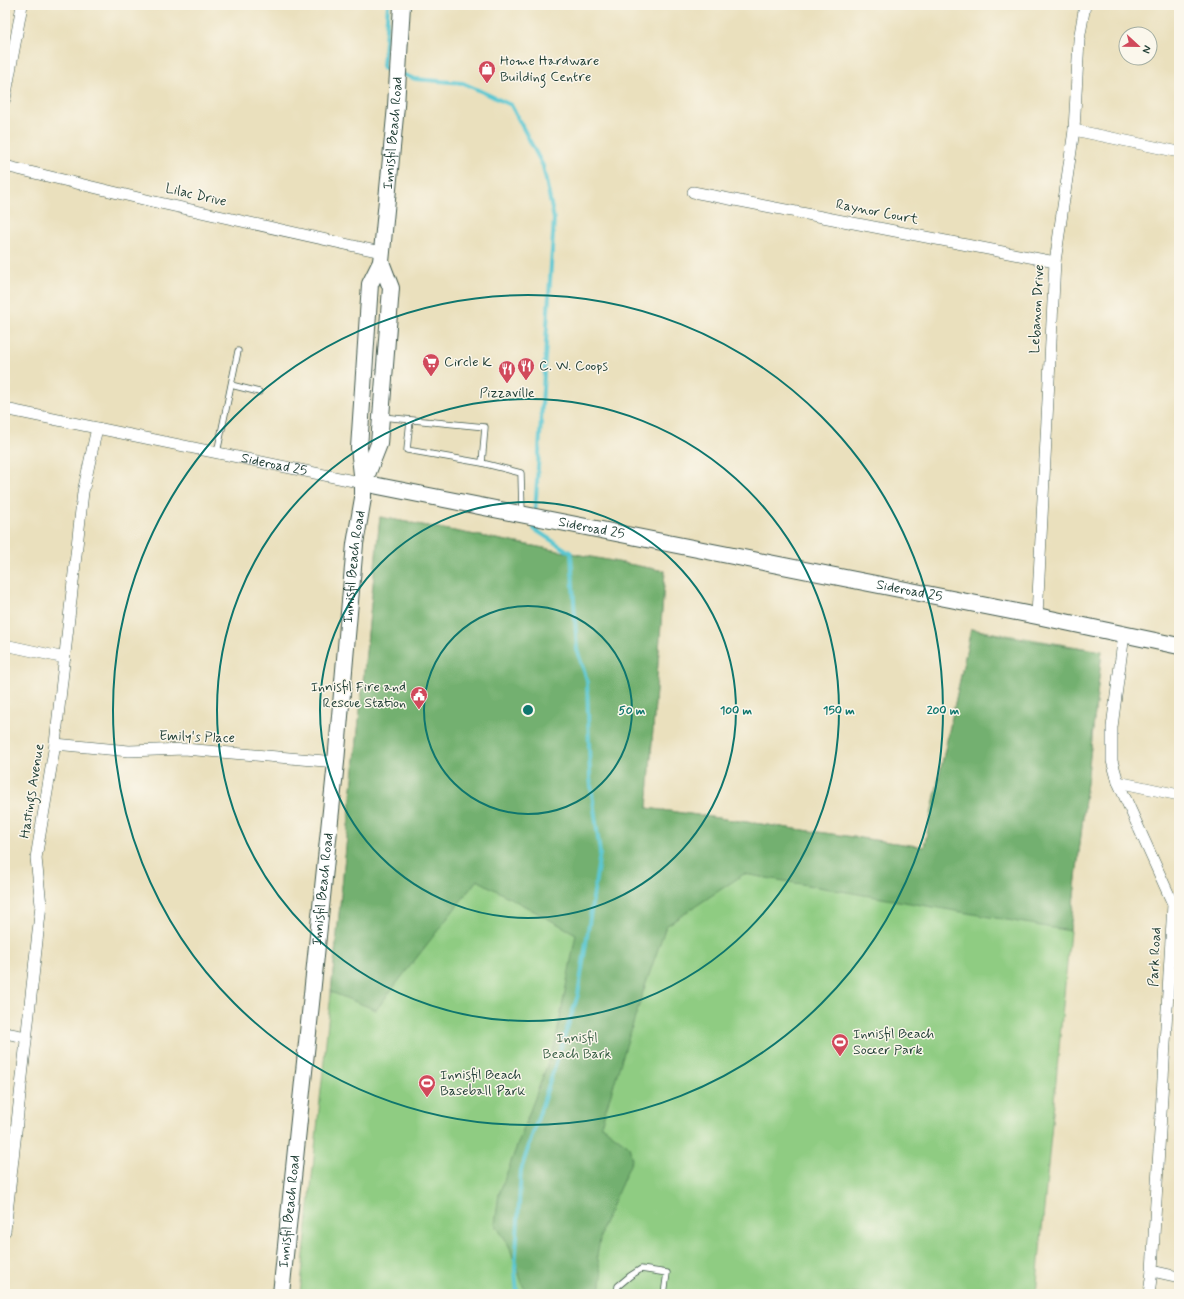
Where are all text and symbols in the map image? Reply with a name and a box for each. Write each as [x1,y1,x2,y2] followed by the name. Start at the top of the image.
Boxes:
[1118,26,1158,66] north arrow
[1138,43,1154,55] text: N
[500,52,599,88] place label: Home Hardware Building Centre
[477,59,497,84] shop icon: Home Hardware Building Centre
[379,76,407,190] street label: Innisfil Beach Road
[164,179,228,211] street label: Lilac Drive
[834,195,920,229] street label: Raynor Court
[1026,264,1048,354] street label: Lebanon Drive
[421,352,441,377] supermarket icon: Circle K
[444,353,492,371] place label: Circle K
[516,356,536,381] restaurant icon: C. W. Coops
[539,357,608,375] place label: C. W. Coops
[497,359,517,384] restaurant icon: Pizzaville
[479,384,535,402] place label: Pizzaville
[240,449,309,480] street label: Sideroad 25
[339,509,370,624] street label: Innisfil Beach Road
[557,513,626,543] street label: Sideroad 25
[875,575,944,606] street label: Sideroad 25
[311,678,406,712] place label: Innisfil Fire and Rescue Station
[409,685,429,710] public building icon: Innisfil Fire and Rescue Station
[521,703,535,717] centre of rings
[619,703,646,719] text: 50 m
[720,703,753,719] text: 100 m
[823,703,855,719] text: 150 m
[927,703,960,719] text: 200 m
[159,727,235,747] street label: Emily's Place
[16,742,50,840] street label: Hastings Avenue
[308,832,338,946] street label: Innisfil Beach Road
[1144,927,1166,987] street label: Park Road
[853,1025,935,1059] place label: Innisfil Beach Soccer Park
[543,1029,612,1063] park label: Innisfil Beach Bark
[830,1032,850,1057] sports icon: Innisfil Beach Soccer Park
[440,1066,526,1100] place label: Innisfil Beach Baseball Park
[417,1073,437,1098] sports icon: Innisfil Beach Baseball Park
[275,1154,304,1269] street label: Innisfil Beach Road

